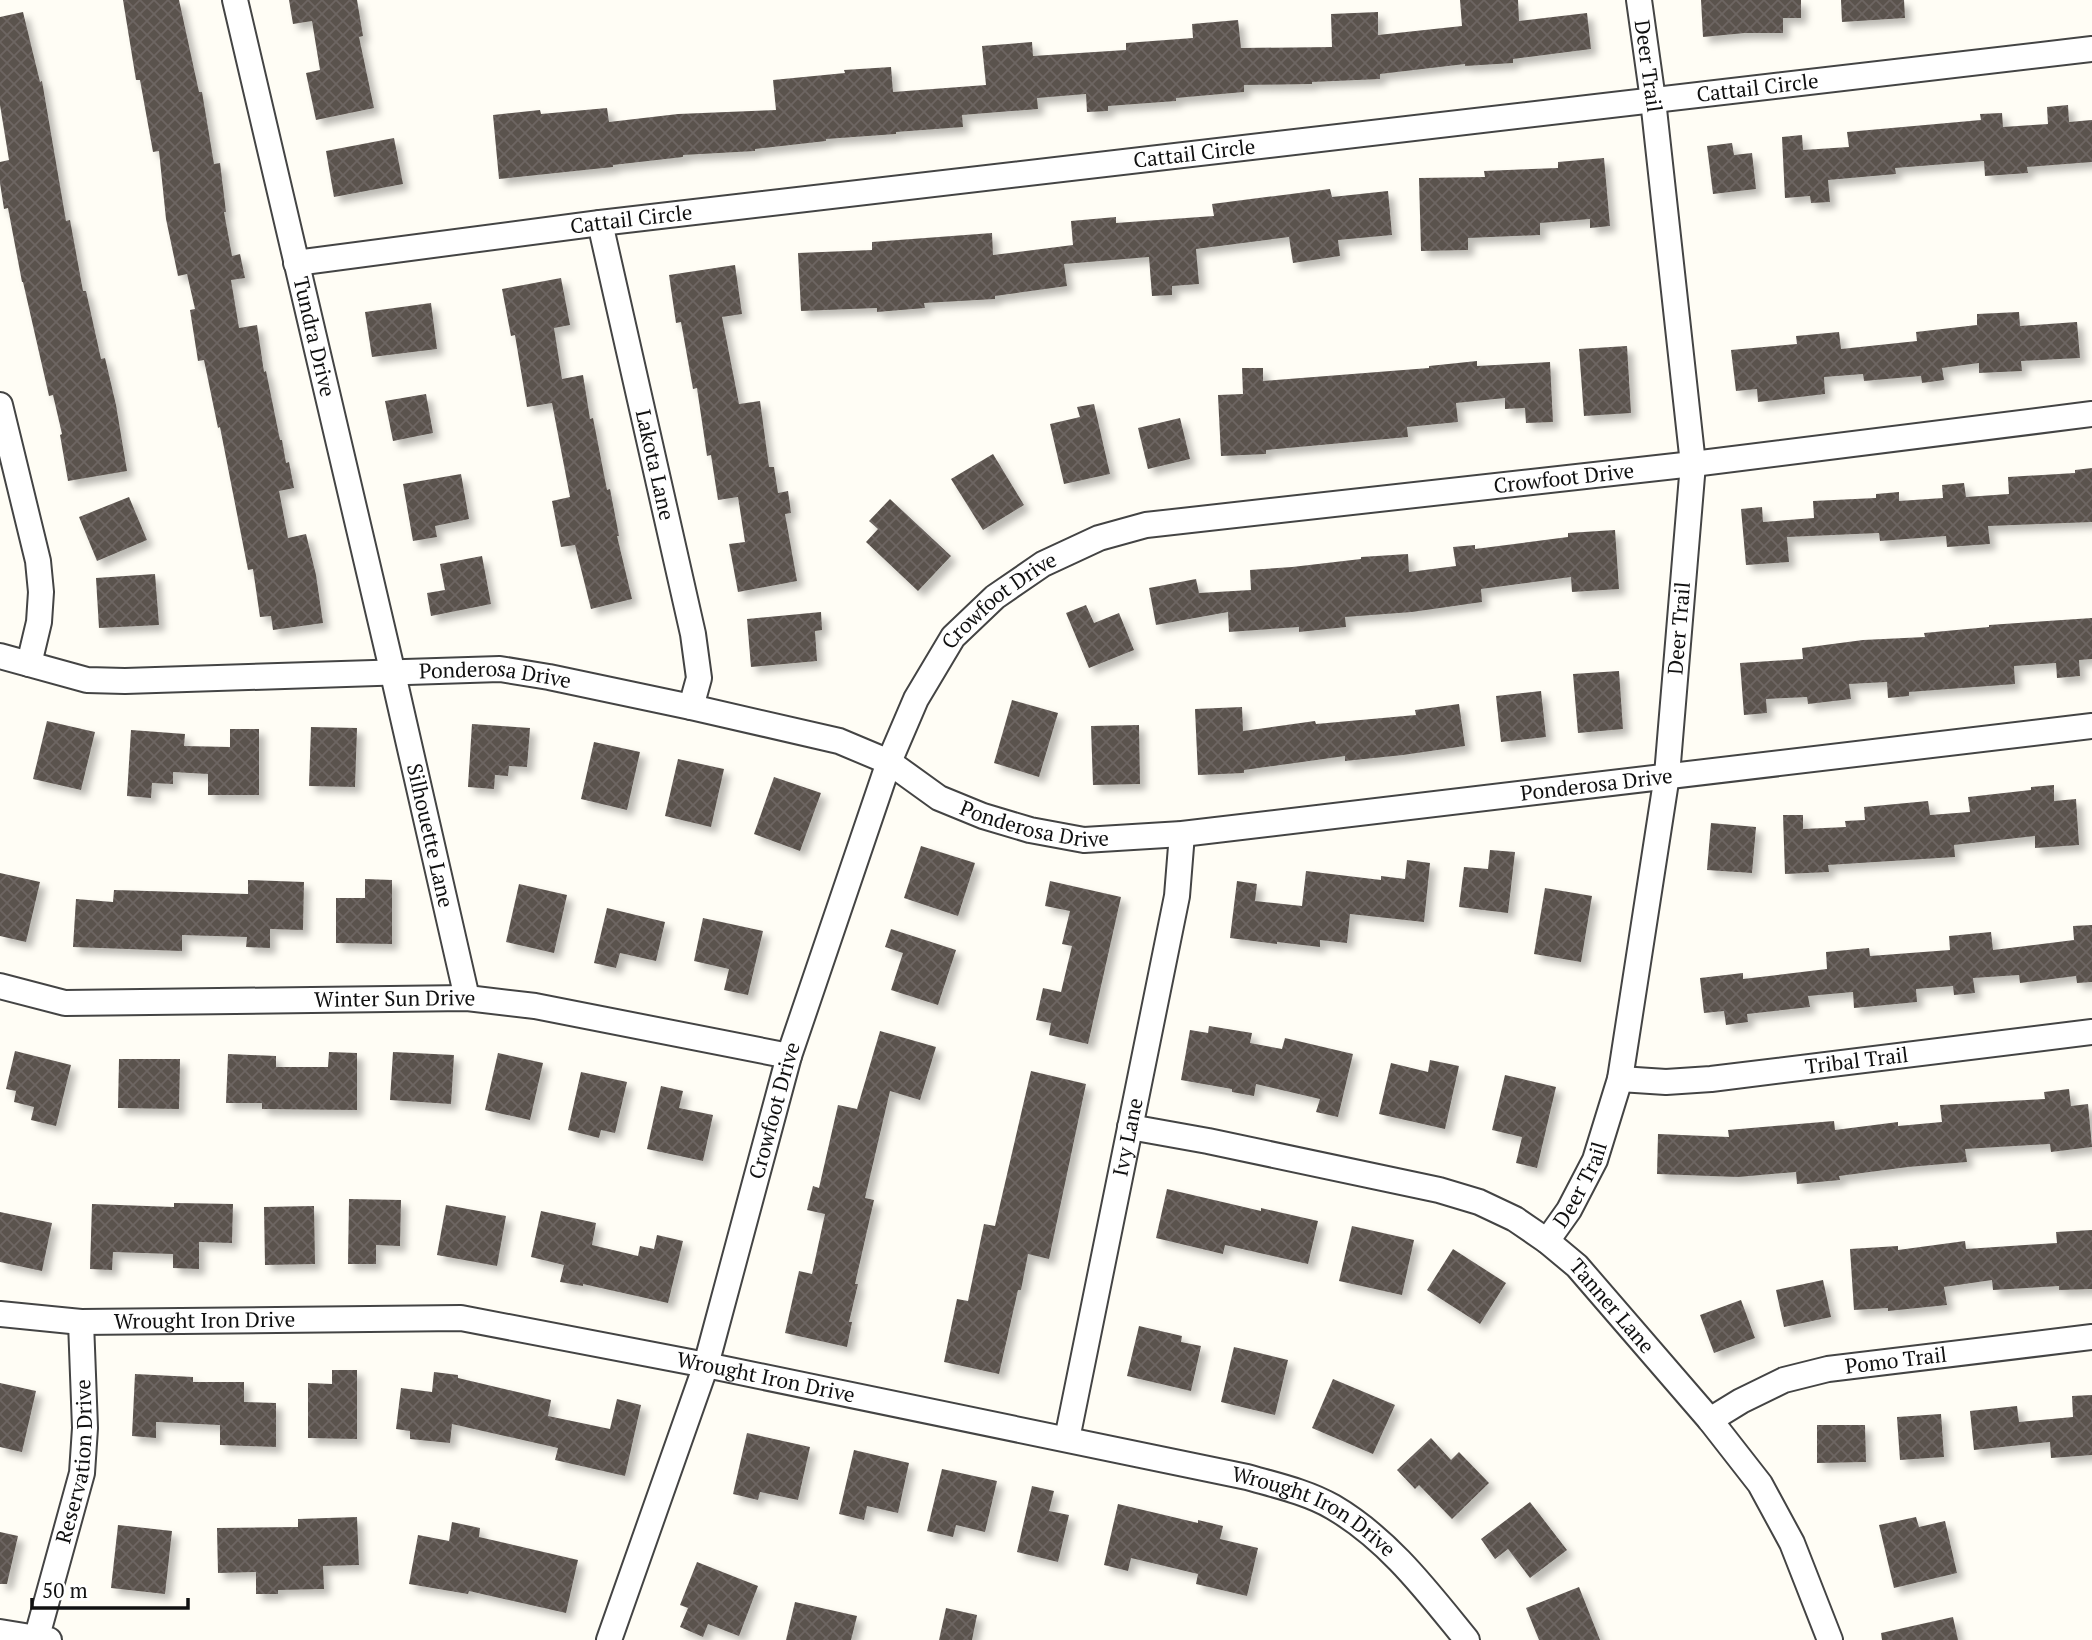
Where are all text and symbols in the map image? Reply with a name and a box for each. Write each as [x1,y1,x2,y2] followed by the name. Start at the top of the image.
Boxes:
[1629,18,1669,114] street label: Deer Trail
[1695,66,1820,108] street label: Cattail Circle
[1132,132,1257,174] street label: Cattail Circle
[568,197,694,240] street label: Cattail Circle
[287,274,343,399] street label: Tundra Drive
[630,407,682,523] street label: Lakota Lane
[1492,456,1635,499] street label: Crowfoot Drive
[934,545,1061,653] street label: Crowfoot Drive
[1660,581,1696,676] street label: Deer Trail
[419,654,574,694] street label: Ponderosa Drive
[401,761,461,910] street label: Silhouette Lane
[1519,761,1674,807] street label: Ponderosa Drive
[956,793,1110,853] street label: Ponderosa Drive
[314,983,477,1013] street label: Winter Sun Drive
[742,1038,806,1182] street label: Crowfoot Drive
[1803,1040,1910,1080] street label: Tribal Trail
[1106,1095,1149,1179] street label: Ivy Lane
[1546,1138,1613,1233] street label: Deer Trail
[1564,1252,1661,1359] street label: Tanner Lane
[114,1305,295,1335] street label: Wrought Iron Drive
[1843,1340,1948,1380] street label: Pomo Trail
[675,1345,858,1408] street label: Wrought Iron Drive
[48,1379,98,1546] street label: Reservation Drive
[1230,1459,1402,1562] street label: Wrought Iron Drive
[32,1566,187,1610] scale bar
[42,1576,88,1604] text: 50 m

